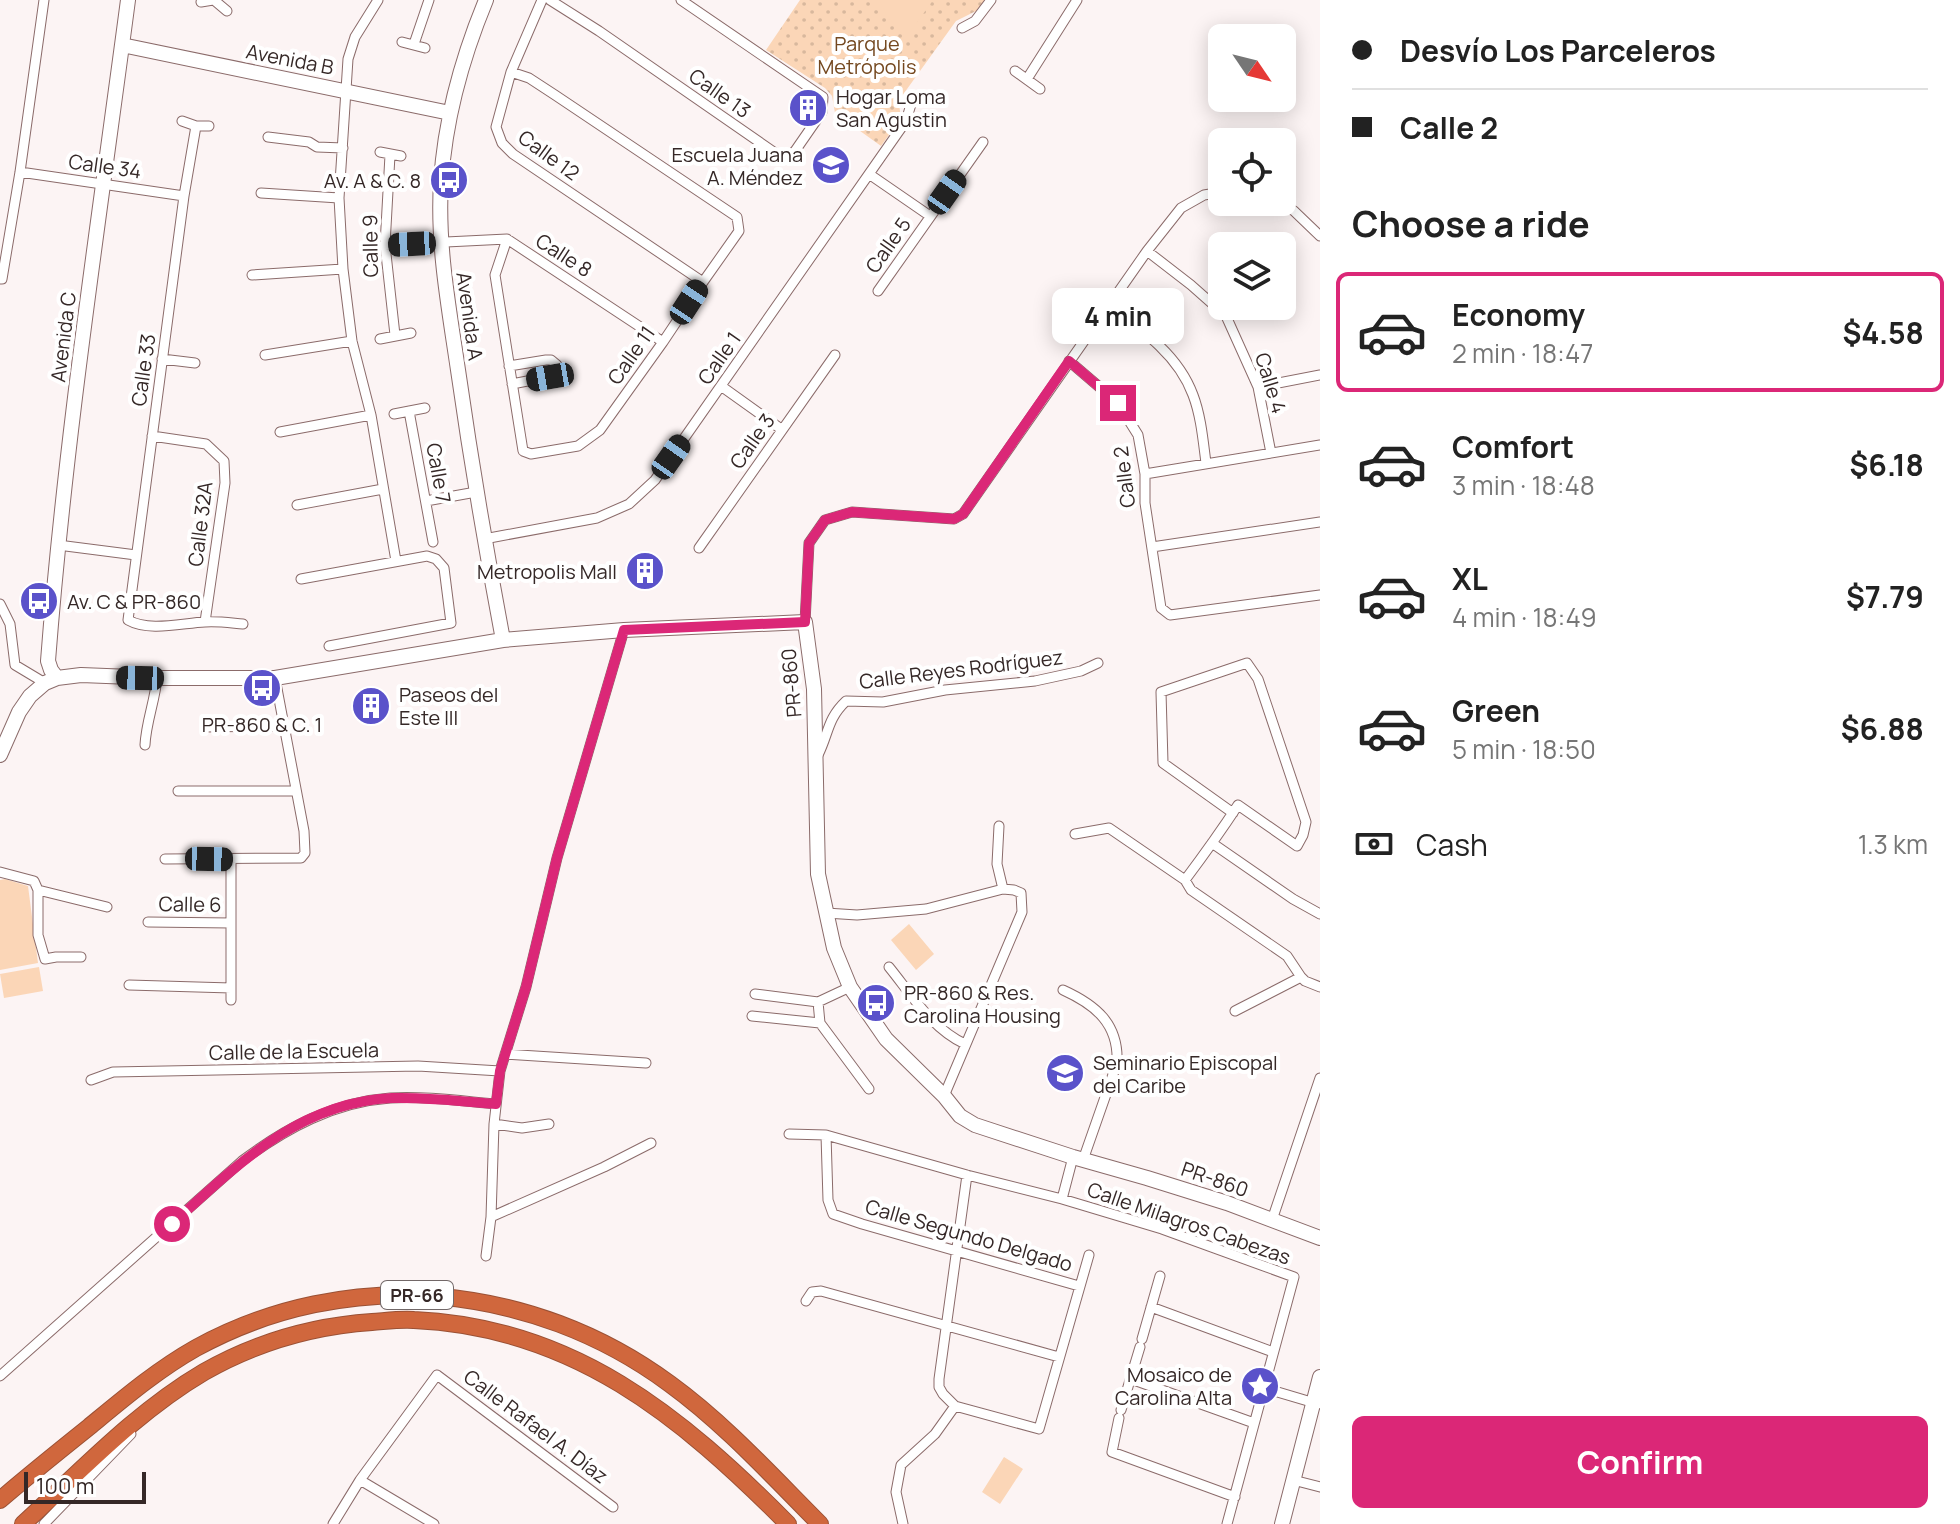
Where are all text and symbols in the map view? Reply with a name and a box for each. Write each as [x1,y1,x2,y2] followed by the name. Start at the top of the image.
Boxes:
[1208,24,1296,112] north arrow
[1208,24,1296,320] map controls
[818,30,916,80] park label: Parque Metrópolis
[1400,30,1716,71] text: Desvío Los Parceleros
[244,37,336,81] street label: Avenida B
[684,62,756,124] street label: Calle 13
[836,83,947,133] place label: Hogar Loma San Agustin
[787,87,829,129] building icon: Hogar Loma San Agustin
[1400,107,1498,148] text: Calle 2
[513,124,585,186] street label: Calle 12
[1208,128,1296,216] button: locate
[671,141,803,191] place label: Escuela Juana A. Méndez
[810,144,852,186] school or university icon: Escuela Juana A. Méndez
[67,148,143,184] street label: Calle 34
[428,159,470,201] bus stop icon: Av. A & C. 8
[923,165,971,219] car
[324,167,421,194] place label: Av. A & C. 8
[1352,199,1590,248] text: Choose a ride
[859,212,917,278] street label: Calle 5
[356,214,384,278] street label: Calle 9
[531,227,597,283] street label: Calle 8
[387,231,437,257] car
[1208,232,1296,320] button: layers
[450,270,490,362] street label: Avenida A
[666,275,712,329] car
[1052,287,1184,343] callout: 4 min
[44,290,82,384] street label: Avenida C
[1452,294,1585,335] text: Economy
[1356,296,1428,368] icon: car
[1084,298,1152,334] text: 4 min
[1842,312,1924,353] text: $4.58
[601,320,661,390] street label: Calle 11
[691,326,747,390] street label: Calle 1
[125,332,161,408] street label: Calle 33
[1452,335,1593,371] text: 2 min · 18:47
[1249,349,1293,417] street label: Calle 4
[524,361,576,393] car
[1100,385,1136,421] route end
[723,408,781,474] street label: Calle 3
[1452,426,1574,467] text: Comfort
[1356,428,1428,500] icon: car
[647,430,695,484] car
[420,441,458,505] street label: Calle 7
[1849,444,1924,485] text: $6.18
[1107,445,1141,509] street label: Calle 2
[1452,467,1595,503] text: 3 min · 18:48
[181,480,219,568] street label: Calle 32A
[624,550,666,592] building icon: Metropolis Mall
[477,558,617,585] place label: Metropolis Mall
[1452,558,1488,599] text: XL
[1356,560,1428,632] icon: car
[1846,576,1924,617] text: $7.79
[18,580,60,622] bus stop icon: Av. C & PR-860
[67,588,201,615] place label: Av. C & PR-860
[1452,599,1597,635] text: 4 min · 18:49
[858,643,1064,695] street label: Calle Reyes Rodríguez
[775,647,807,719] street label: PR-860
[116,666,164,690] car
[241,667,283,709] bus stop icon: PR-860 & C. 1
[399,681,498,731] place label: Paseos del Este III
[350,685,392,727] building icon: Paseos del Este III
[1452,690,1540,731] text: Green
[1356,692,1428,764] icon: car
[1841,708,1924,749] text: $6.88
[202,711,322,738] place label: PR-860 & C. 1
[1452,731,1596,767] text: 5 min · 18:50
[1352,822,1396,866] icon: cash
[1416,824,1488,865] text: Cash
[1858,826,1928,862] text: 1.3 km
[185,847,233,871] car
[158,890,222,918] street label: Calle 6
[904,979,1061,1029] place label: PR-860 & Res. Carolina Housing
[855,982,897,1024] bus stop icon: PR-860 & Res. Carolina Housing
[209,1036,379,1066] street label: Calle de la Escuela
[1093,1049,1278,1099] place label: Seminario Episcopal del Caribe
[1044,1052,1086,1094] school or university icon: Seminario Episcopal del Caribe
[1178,1155,1252,1203] street label: PR-860
[1084,1176,1294,1270] street label: Calle Milagros Cabezas
[862,1193,1076,1278] street label: Calle Segundo Delgado
[154,1206,190,1242] route start
[381,1281,453,1309] road number: PR-66
[1115,1361,1232,1411] place label: Mosaico de Carolina Alta
[458,1363,614,1489] street label: Calle Rafael A. Díaz
[1239,1365,1281,1407] place icon: Mosaico de Carolina Alta
[1352,1416,1928,1508] button: Confirm
[24,1468,146,1504] scale bar
[36,1471,94,1501] text: 100 m

